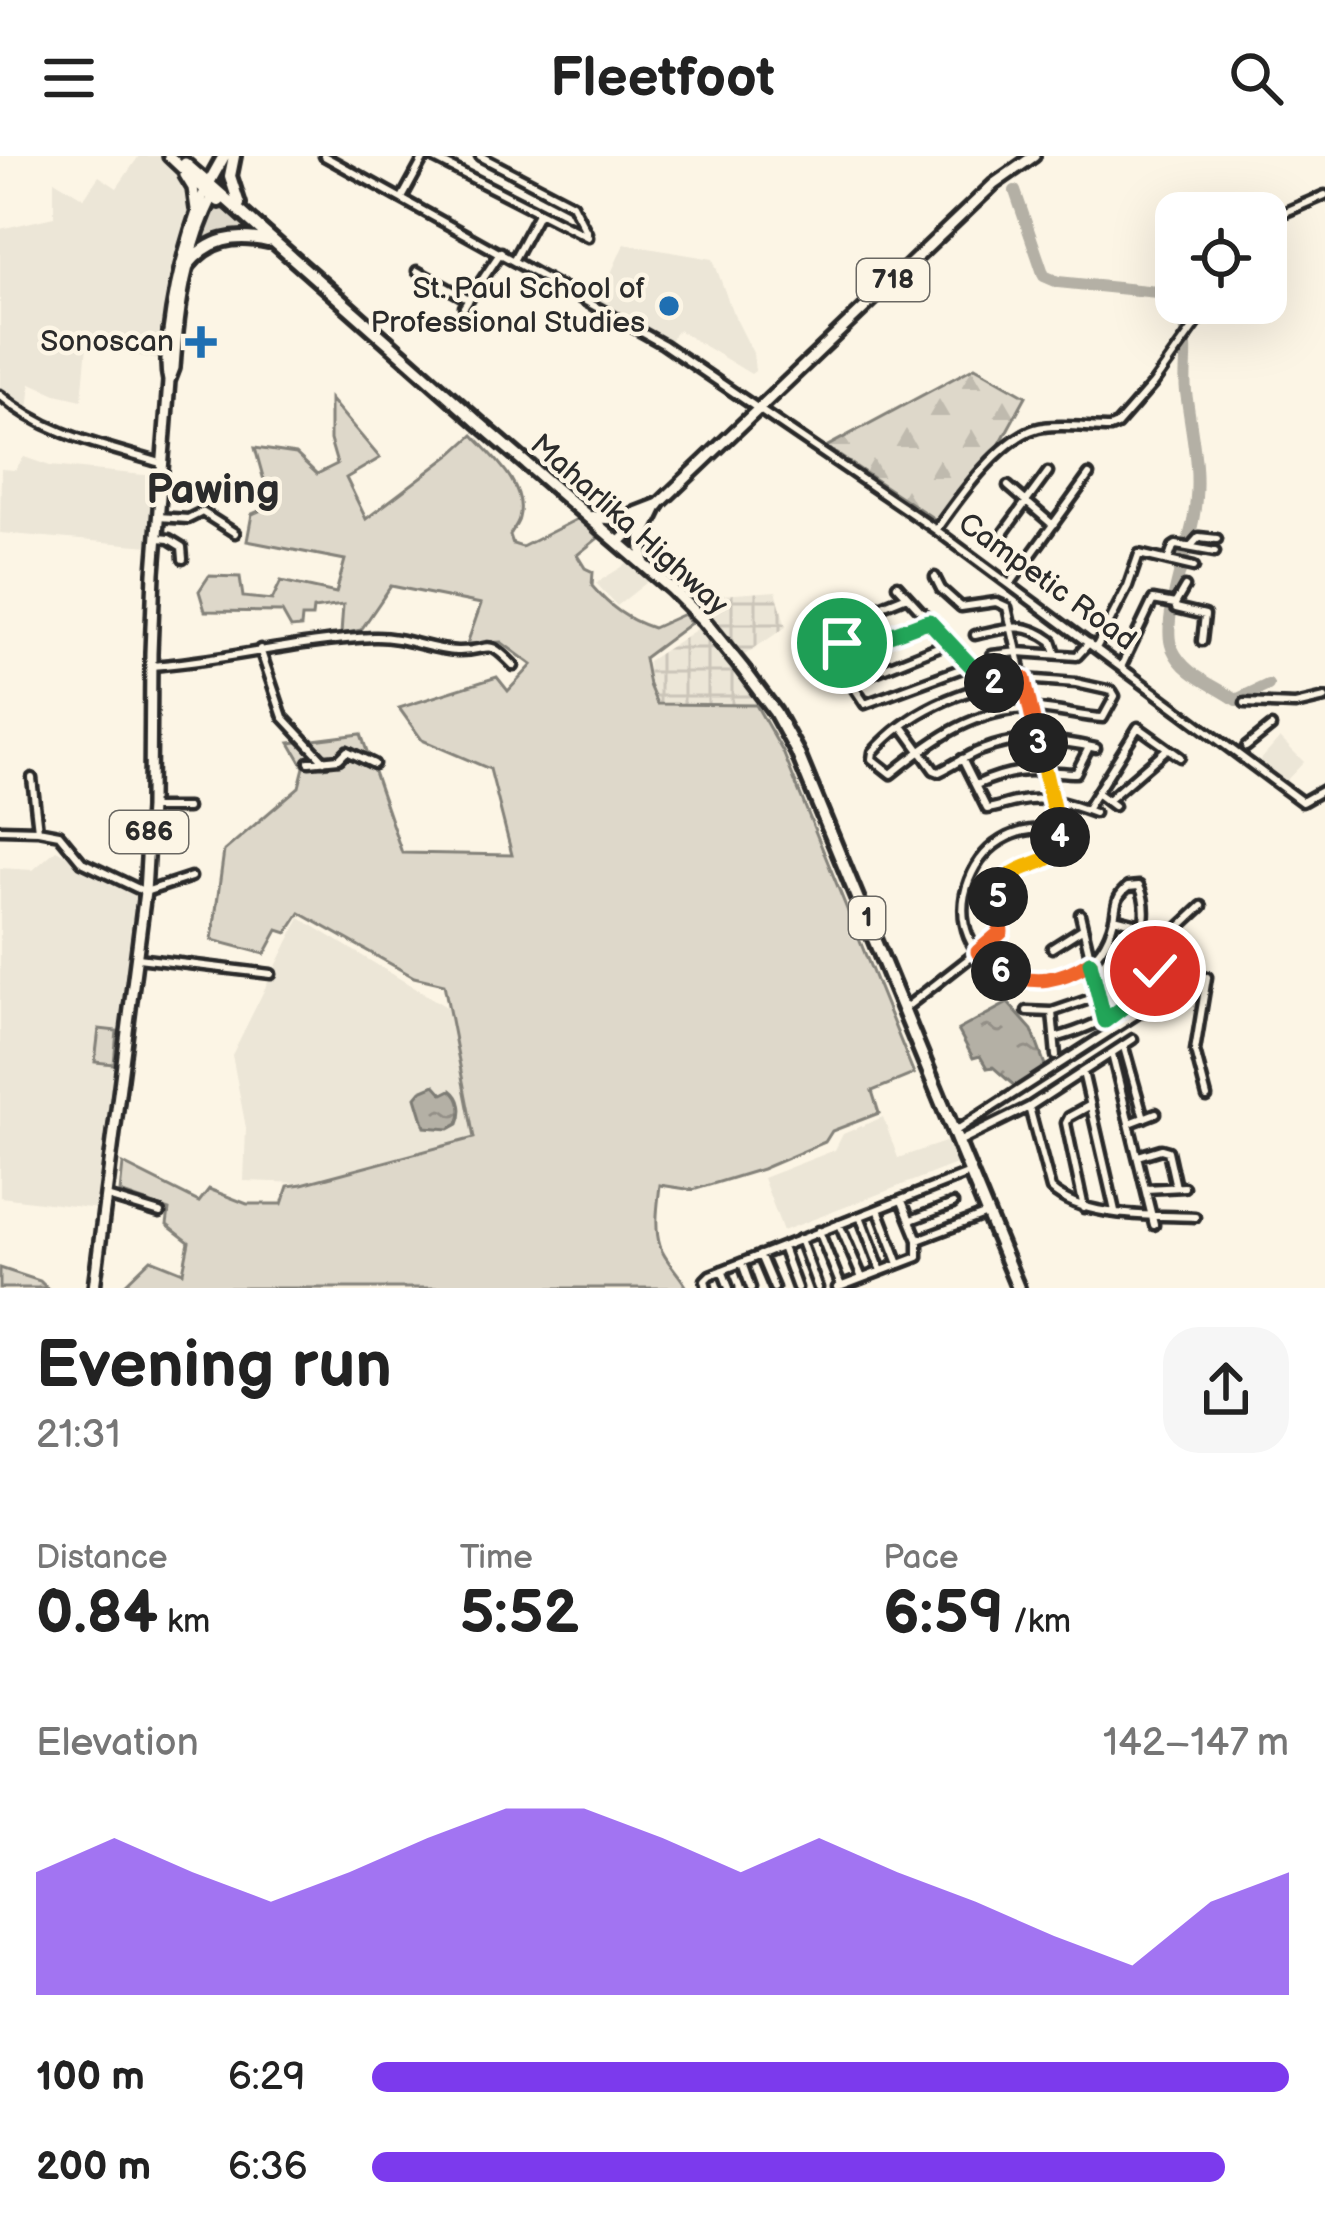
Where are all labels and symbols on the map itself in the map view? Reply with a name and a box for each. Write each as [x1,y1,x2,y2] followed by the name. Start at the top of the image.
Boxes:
[857,259,929,301] road number: 718
[370,271,645,341] place label: St. Paul School of Professional Studies
[656,293,682,319] marker: St. Paul School of Professional Studies
[40,324,174,360] place label: Sonoscan
[185,326,217,358] marker: Sonoscan
[523,427,735,623] street label: Maharlika Highway
[146,465,280,516] district label: Pawing
[951,505,1143,659] street label: Campetic Road
[791,592,893,694] pin
[964,653,1024,713] pin: 2
[1008,713,1068,773] pin: 3
[1030,807,1090,867] pin: 4
[110,811,188,853] road number: 686
[968,867,1028,927] pin: 5
[849,897,885,939] road number: 1
[1104,920,1206,1022] pin
[971,941,1031,1001] pin: 6

